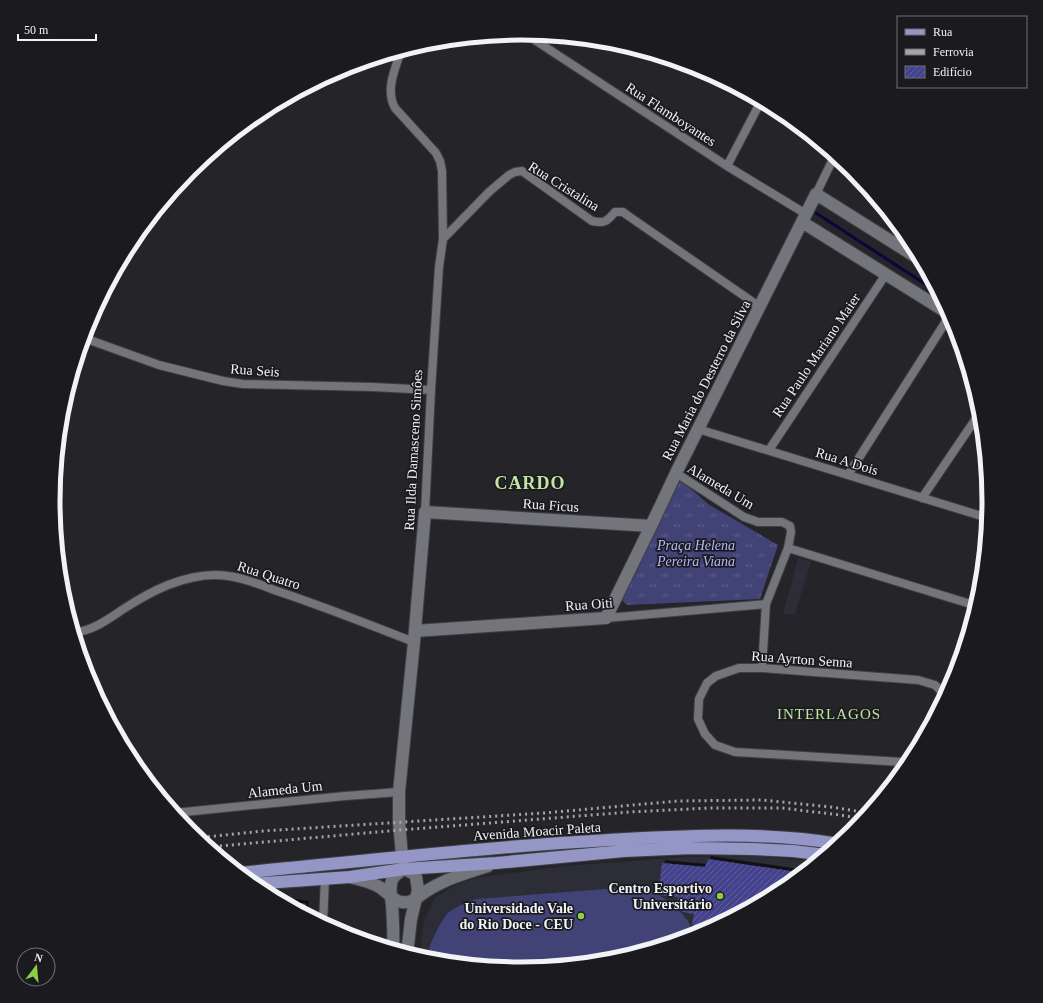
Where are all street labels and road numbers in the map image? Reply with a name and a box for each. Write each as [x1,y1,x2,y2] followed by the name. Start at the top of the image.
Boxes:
[623,80,719,149] street label: Rua Flamboyantes
[526,159,602,215] street label: Rua Cristalina
[769,290,864,420] street label: Rua Paulo Mariano Maier
[659,297,754,463] street label: Rua Maria do Desterro da Silva
[230,361,280,380] street label: Rua Seis
[402,369,425,531] street label: Rua Ilda Damasceno Simôes
[814,445,880,478] street label: Rua A Dois
[685,461,757,512] street label: Alameda Um
[522,496,580,515] street label: Rua Ficus
[236,558,302,593] street label: Rua Quatro
[565,595,614,614] street label: Rua Oiti
[751,648,854,671] street label: Rua Ayrton Senna
[247,778,323,801] street label: Alameda Um
[473,819,602,843] street label: Avenida Moacir Paleta

